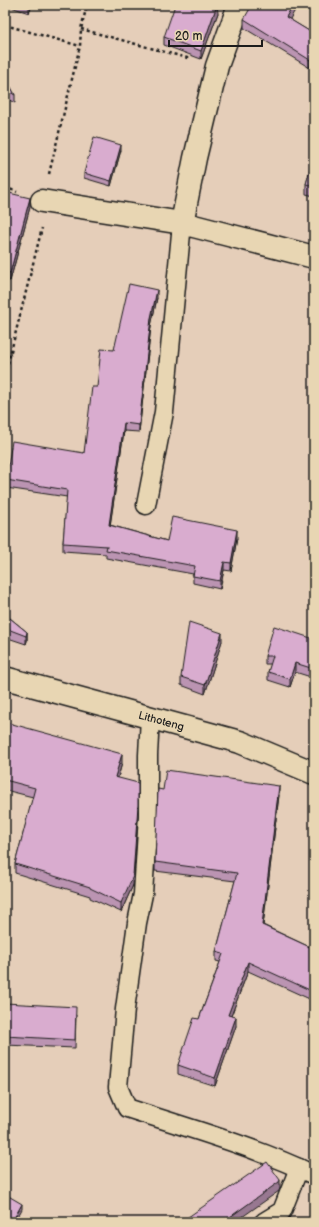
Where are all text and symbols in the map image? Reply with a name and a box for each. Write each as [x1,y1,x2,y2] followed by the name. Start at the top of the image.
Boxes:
[169,22,262,48] scale bar
[175,29,202,44] text: 20 m
[137,709,185,733] street label: Lithoteng

